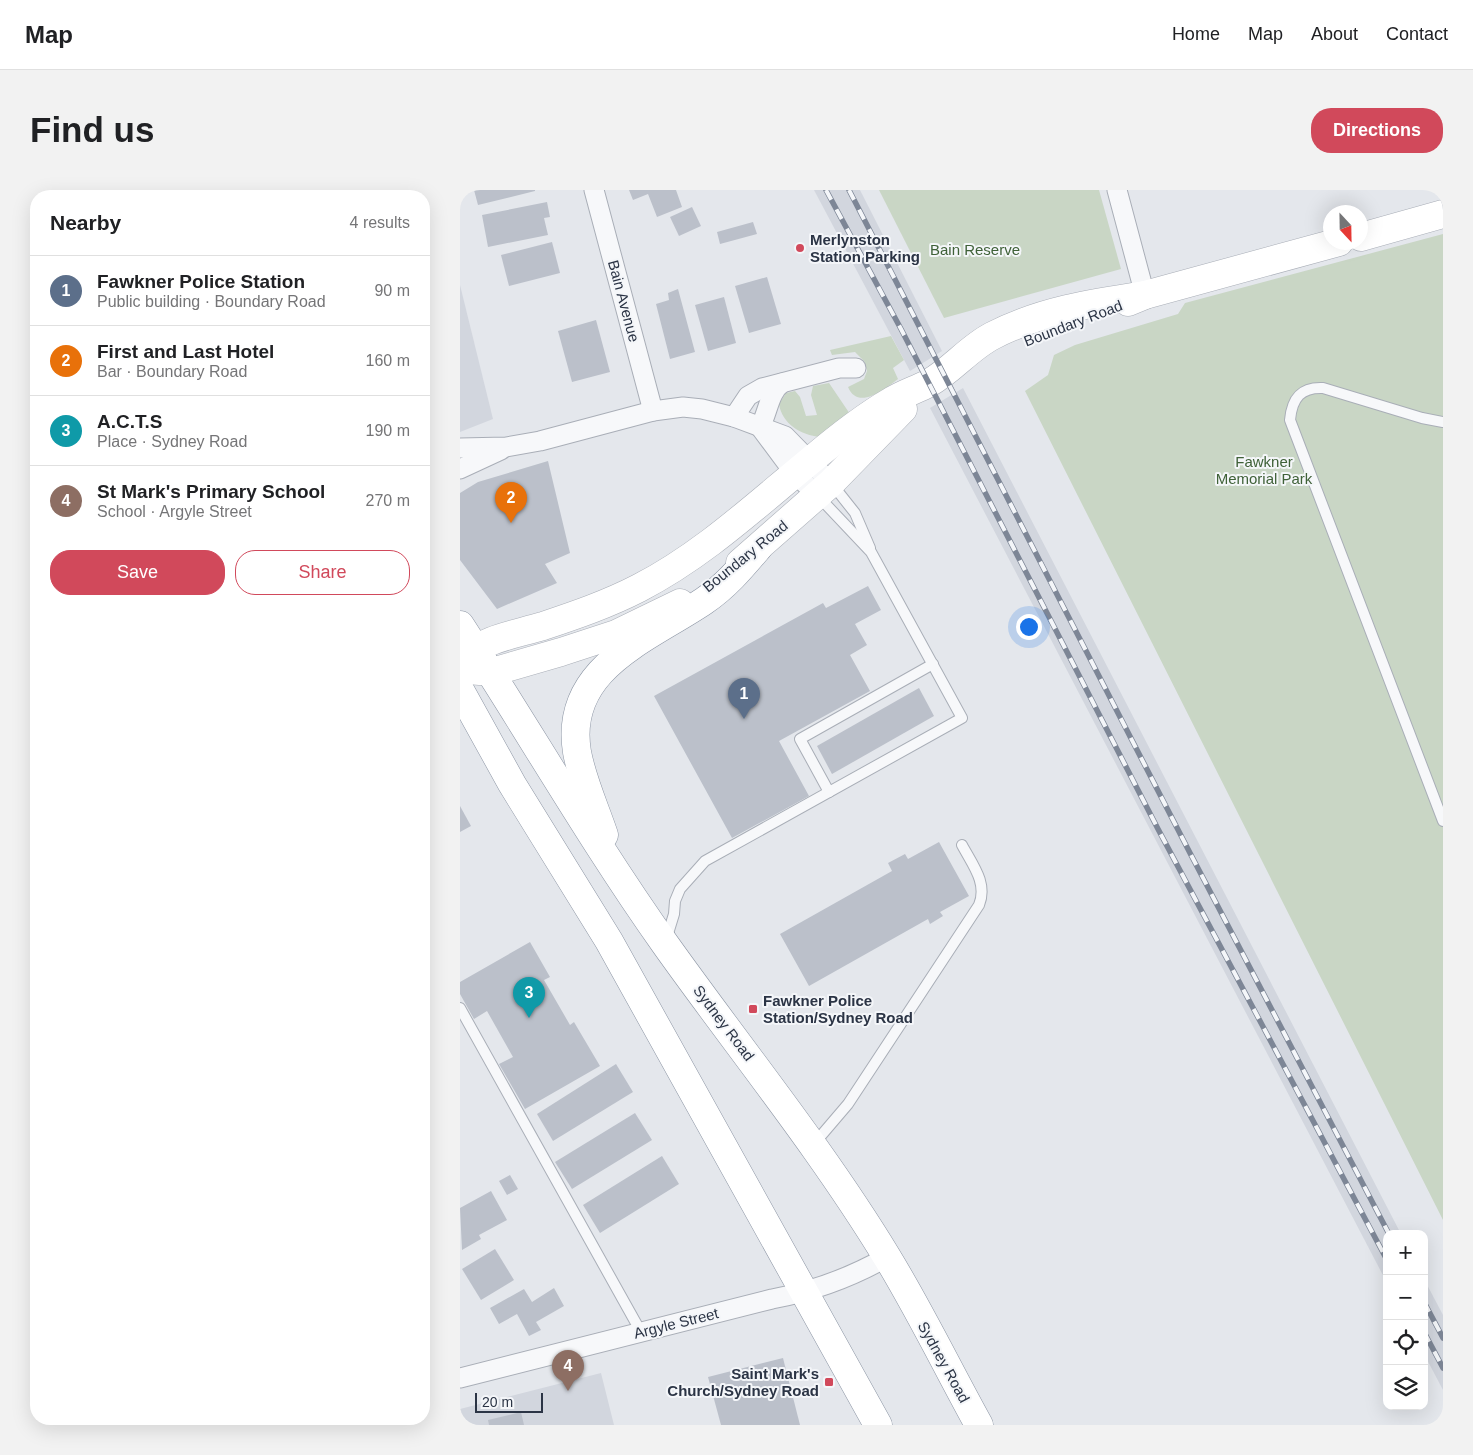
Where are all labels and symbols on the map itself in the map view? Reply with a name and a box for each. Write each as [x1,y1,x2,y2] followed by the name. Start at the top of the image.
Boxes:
[1323,205,1368,250] north arrow
[810,231,920,265] place label: Merlynston Station Parking
[930,241,1020,258] park label: Bain Reserve
[794,242,806,254] marker: Merlynston Station Parking
[605,258,643,344] street label: Bain Avenue
[1021,296,1125,350] street label: Boundary Road
[1216,453,1313,487] park label: Fawkner Memorial Park
[495,482,527,523] pin: 2
[699,517,791,595] street label: Boundary Road
[1016,614,1042,640] your location
[728,678,760,719] pin: 1
[513,977,545,1018] pin: 3
[690,982,758,1064] street label: Sydney Road
[763,992,913,1026] place label: Fawkner Police Station/Sydney Road
[747,1003,759,1015] marker: Fawkner Police Station/Sydney Road
[632,1304,721,1342] street label: Argyle Street
[915,1318,973,1406] street label: Sydney Road
[552,1350,584,1391] pin: 4
[667,1365,819,1399] place label: Saint Mark's Church/Sydney Road
[823,1376,835,1388] marker: Saint Mark's Church/Sydney Road
[475,1390,542,1413] scale bar

